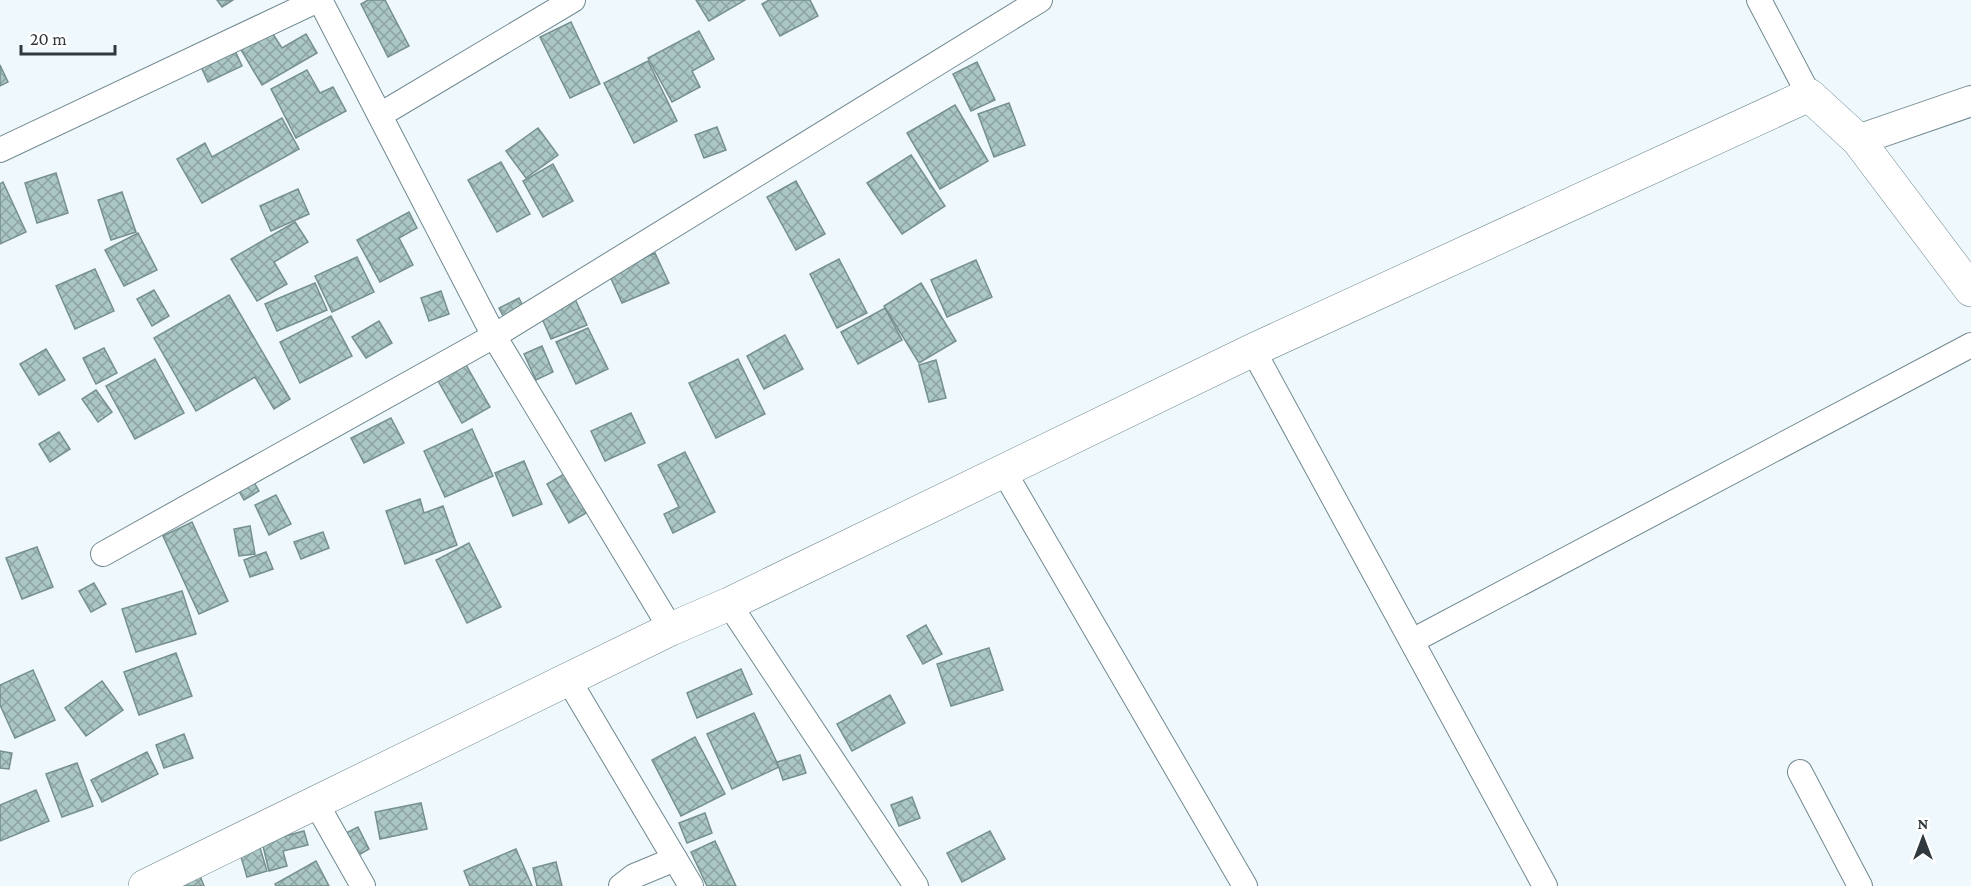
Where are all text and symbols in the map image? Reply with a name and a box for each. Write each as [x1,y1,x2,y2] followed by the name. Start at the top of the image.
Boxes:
[21,18,116,56] scale bar
[30,29,67,49] text: 20 m
[1893,808,1953,868] north arrow
[1918,815,1929,832] text: N

